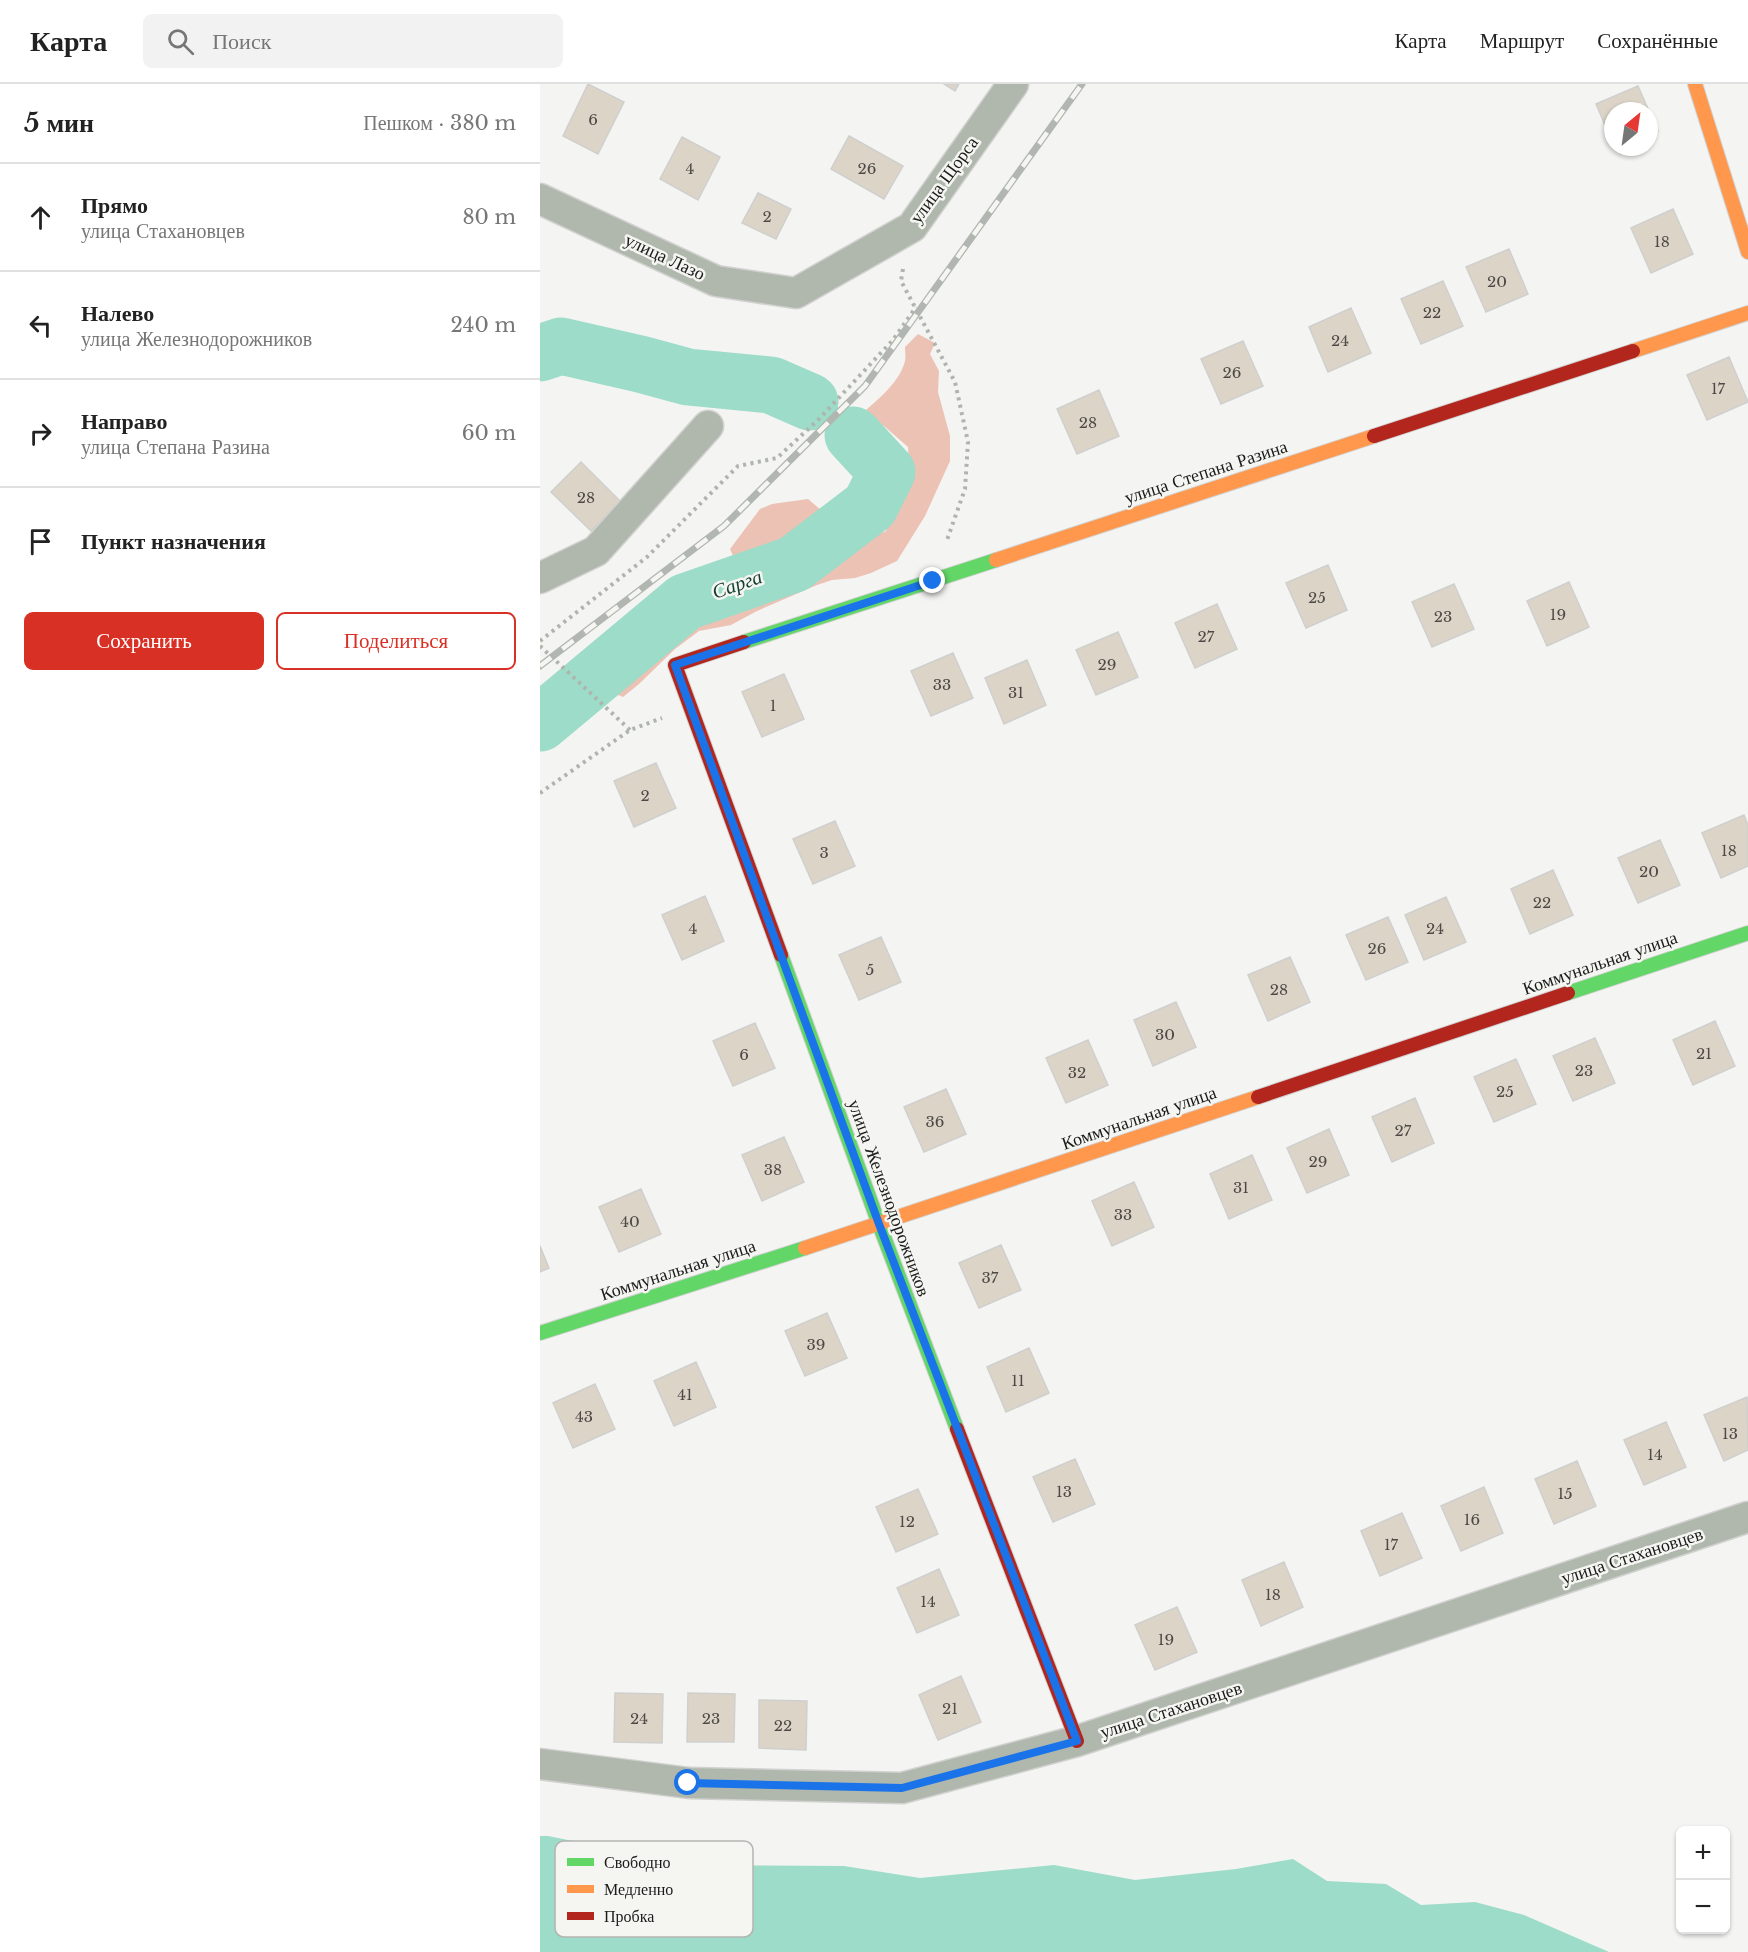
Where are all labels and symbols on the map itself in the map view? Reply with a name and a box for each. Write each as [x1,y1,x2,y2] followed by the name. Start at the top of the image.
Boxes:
[1604,102,1658,156] north arrow
[588,110,598,129] house number: 6
[905,132,983,228] street label: улица Щорса
[686,159,694,178] house number: 4
[858,159,876,178] house number: 26
[762,207,772,226] house number: 2
[621,229,709,285] street label: улица Лазо
[1654,232,1670,251] house number: 18
[1487,272,1507,291] house number: 20
[1423,303,1441,322] house number: 22
[1331,331,1349,350] house number: 24
[1223,363,1241,382] house number: 26
[1711,379,1726,398] house number: 17
[1079,413,1097,432] house number: 28
[1122,435,1290,509] street label: улица Степана Разина
[577,488,595,507] house number: 28
[709,564,765,604] water label: Сарга
[919,567,945,593] route end
[1308,588,1326,607] house number: 25
[1550,605,1566,624] house number: 19
[1434,607,1452,626] house number: 23
[1198,627,1215,646] house number: 27
[1098,655,1116,674] house number: 29
[933,675,951,694] house number: 33
[1008,683,1024,702] house number: 31
[770,696,776,715] house number: 1
[640,786,650,805] house number: 2
[1721,841,1737,860] house number: 18
[819,843,829,862] house number: 3
[1639,862,1659,881] house number: 20
[1533,893,1551,912] house number: 22
[689,919,697,938] house number: 4
[1426,919,1444,938] house number: 24
[1520,926,1680,1000] street label: Коммунальная улица
[1368,939,1386,958] house number: 26
[866,960,874,979] house number: 5
[1270,980,1288,999] house number: 28
[1155,1025,1175,1044] house number: 30
[1696,1044,1712,1063] house number: 21
[739,1045,749,1064] house number: 6
[1575,1061,1593,1080] house number: 23
[1068,1063,1086,1082] house number: 32
[1059,1081,1219,1155] street label: Коммунальная улица
[1496,1082,1514,1101] house number: 25
[843,1097,935,1299] street label: улица Железнодорожников
[926,1112,944,1131] house number: 36
[1395,1121,1412,1140] house number: 27
[1309,1152,1327,1171] house number: 29
[764,1160,782,1179] house number: 38
[1233,1178,1249,1197] house number: 31
[1114,1205,1132,1224] house number: 33
[620,1212,640,1231] house number: 40
[598,1235,758,1305] street label: Коммунальная улица
[982,1268,999,1287] house number: 37
[807,1335,825,1354] house number: 39
[1011,1371,1025,1390] house number: 11
[677,1385,693,1404] house number: 41
[575,1407,593,1426] house number: 43
[1722,1424,1738,1443] house number: 13
[1647,1445,1663,1464] house number: 14
[1056,1482,1072,1501] house number: 13
[1557,1484,1573,1503] house number: 15
[1464,1510,1480,1529] house number: 16
[899,1512,915,1531] house number: 12
[1558,1523,1706,1589] street label: улица Стахановцев
[1384,1535,1399,1554] house number: 17
[1265,1585,1281,1604] house number: 18
[920,1592,936,1611] house number: 14
[1158,1630,1174,1649] house number: 19
[1097,1677,1245,1743] street label: улица Стахановцев
[942,1699,958,1718] house number: 21
[630,1709,648,1728] house number: 24
[702,1709,720,1728] house number: 23
[774,1716,792,1735] house number: 22
[674,1769,700,1795] route start
[555,1841,753,1937] legend
[604,1852,671,1872] text: Свободно
[604,1879,673,1899] text: Медленно
[604,1906,654,1926] text: Пробка

